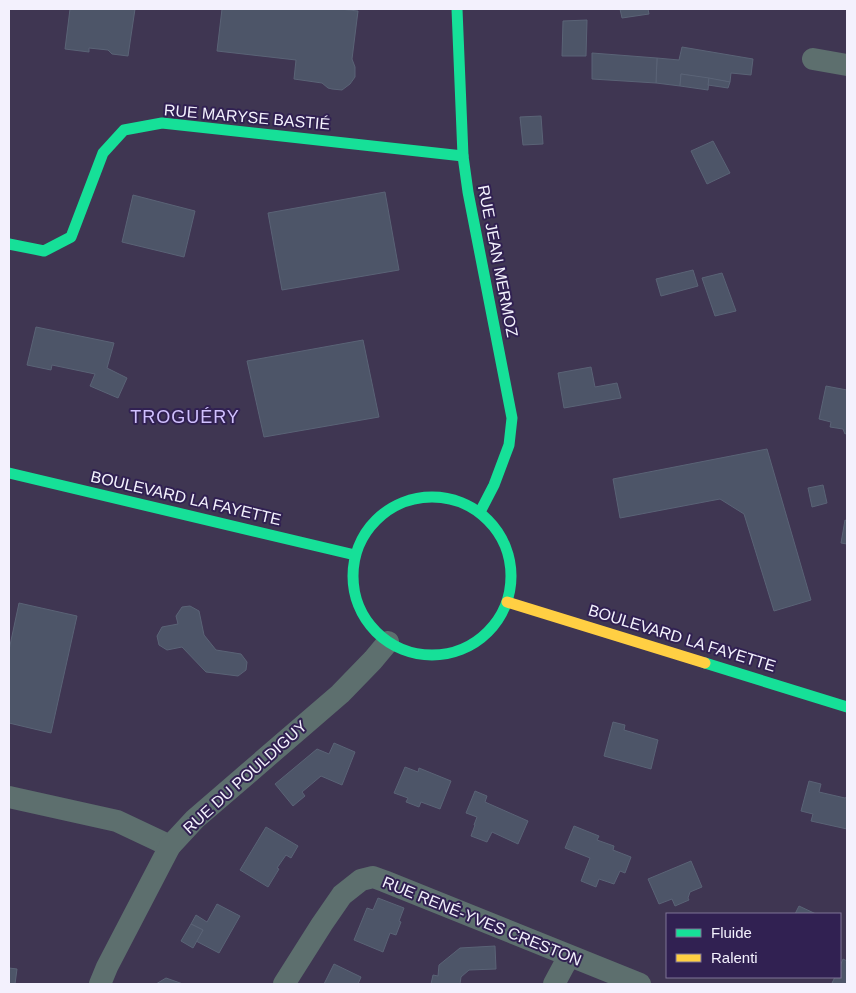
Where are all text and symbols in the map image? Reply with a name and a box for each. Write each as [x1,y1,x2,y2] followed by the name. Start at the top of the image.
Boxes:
[163,100,331,133] street label: RUE MARYSE BASTIÉ
[475,183,521,339] street label: RUE JEAN MERMOZ
[130,407,240,427] district label: TROGUÉRY
[89,468,283,528] street label: BOULEVARD LA FAYETTE
[586,601,778,675] street label: BOULEVARD LA FAYETTE
[180,717,310,837] street label: RUE DU POULDIGUY
[380,872,584,969] street label: RUE RENÉ-YVES CRESTON
[666,913,841,978] legend
[711,924,752,941] text: Fluide
[711,949,758,966] text: Ralenti

